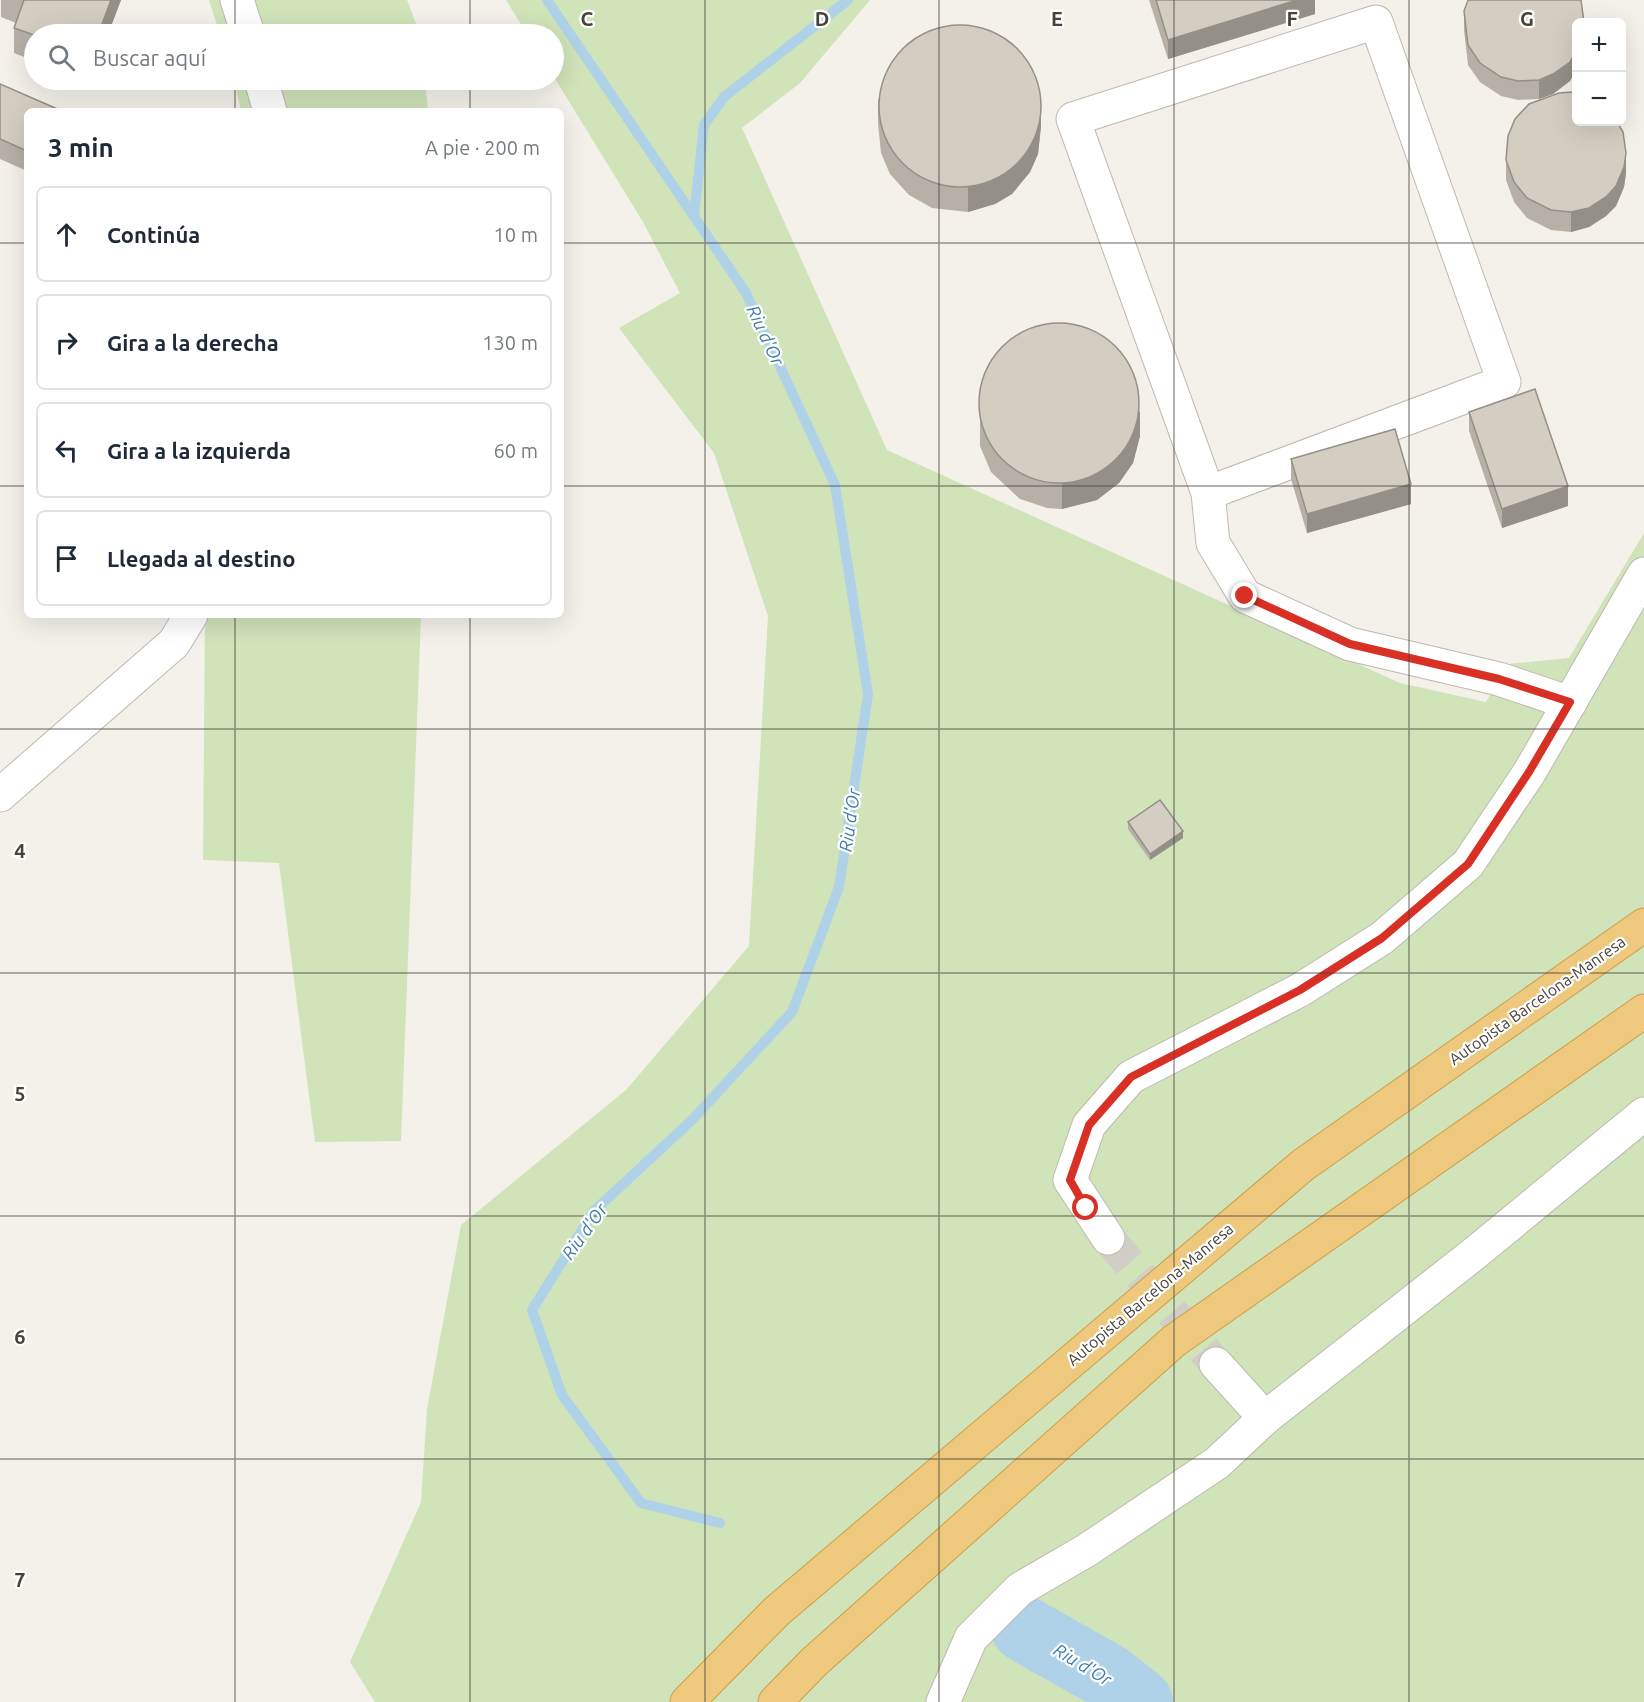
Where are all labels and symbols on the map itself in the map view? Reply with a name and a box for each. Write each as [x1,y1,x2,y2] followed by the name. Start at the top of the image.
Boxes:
[581,7,594,30] text: C
[815,7,829,30] text: D
[1051,7,1063,30] text: E
[1286,7,1298,30] text: F
[1520,7,1534,30] text: G
[743,302,789,369] water label: Riu d'Or
[1231,582,1257,608] route end
[835,786,864,853] water label: Riu d'Or
[14,839,26,862] text: 4
[1445,932,1629,1068] street label: Autopista Barcelona-Manresa
[14,1082,26,1105] text: 5
[1072,1194,1098,1220] route start
[557,1198,612,1263] water label: Riu d'Or
[1063,1219,1237,1369] street label: Autopista Barcelona-Manresa
[14,1325,26,1348] text: 6
[14,1568,26,1591] text: 7
[1050,1639,1116,1690] water label: Riu d'Or

